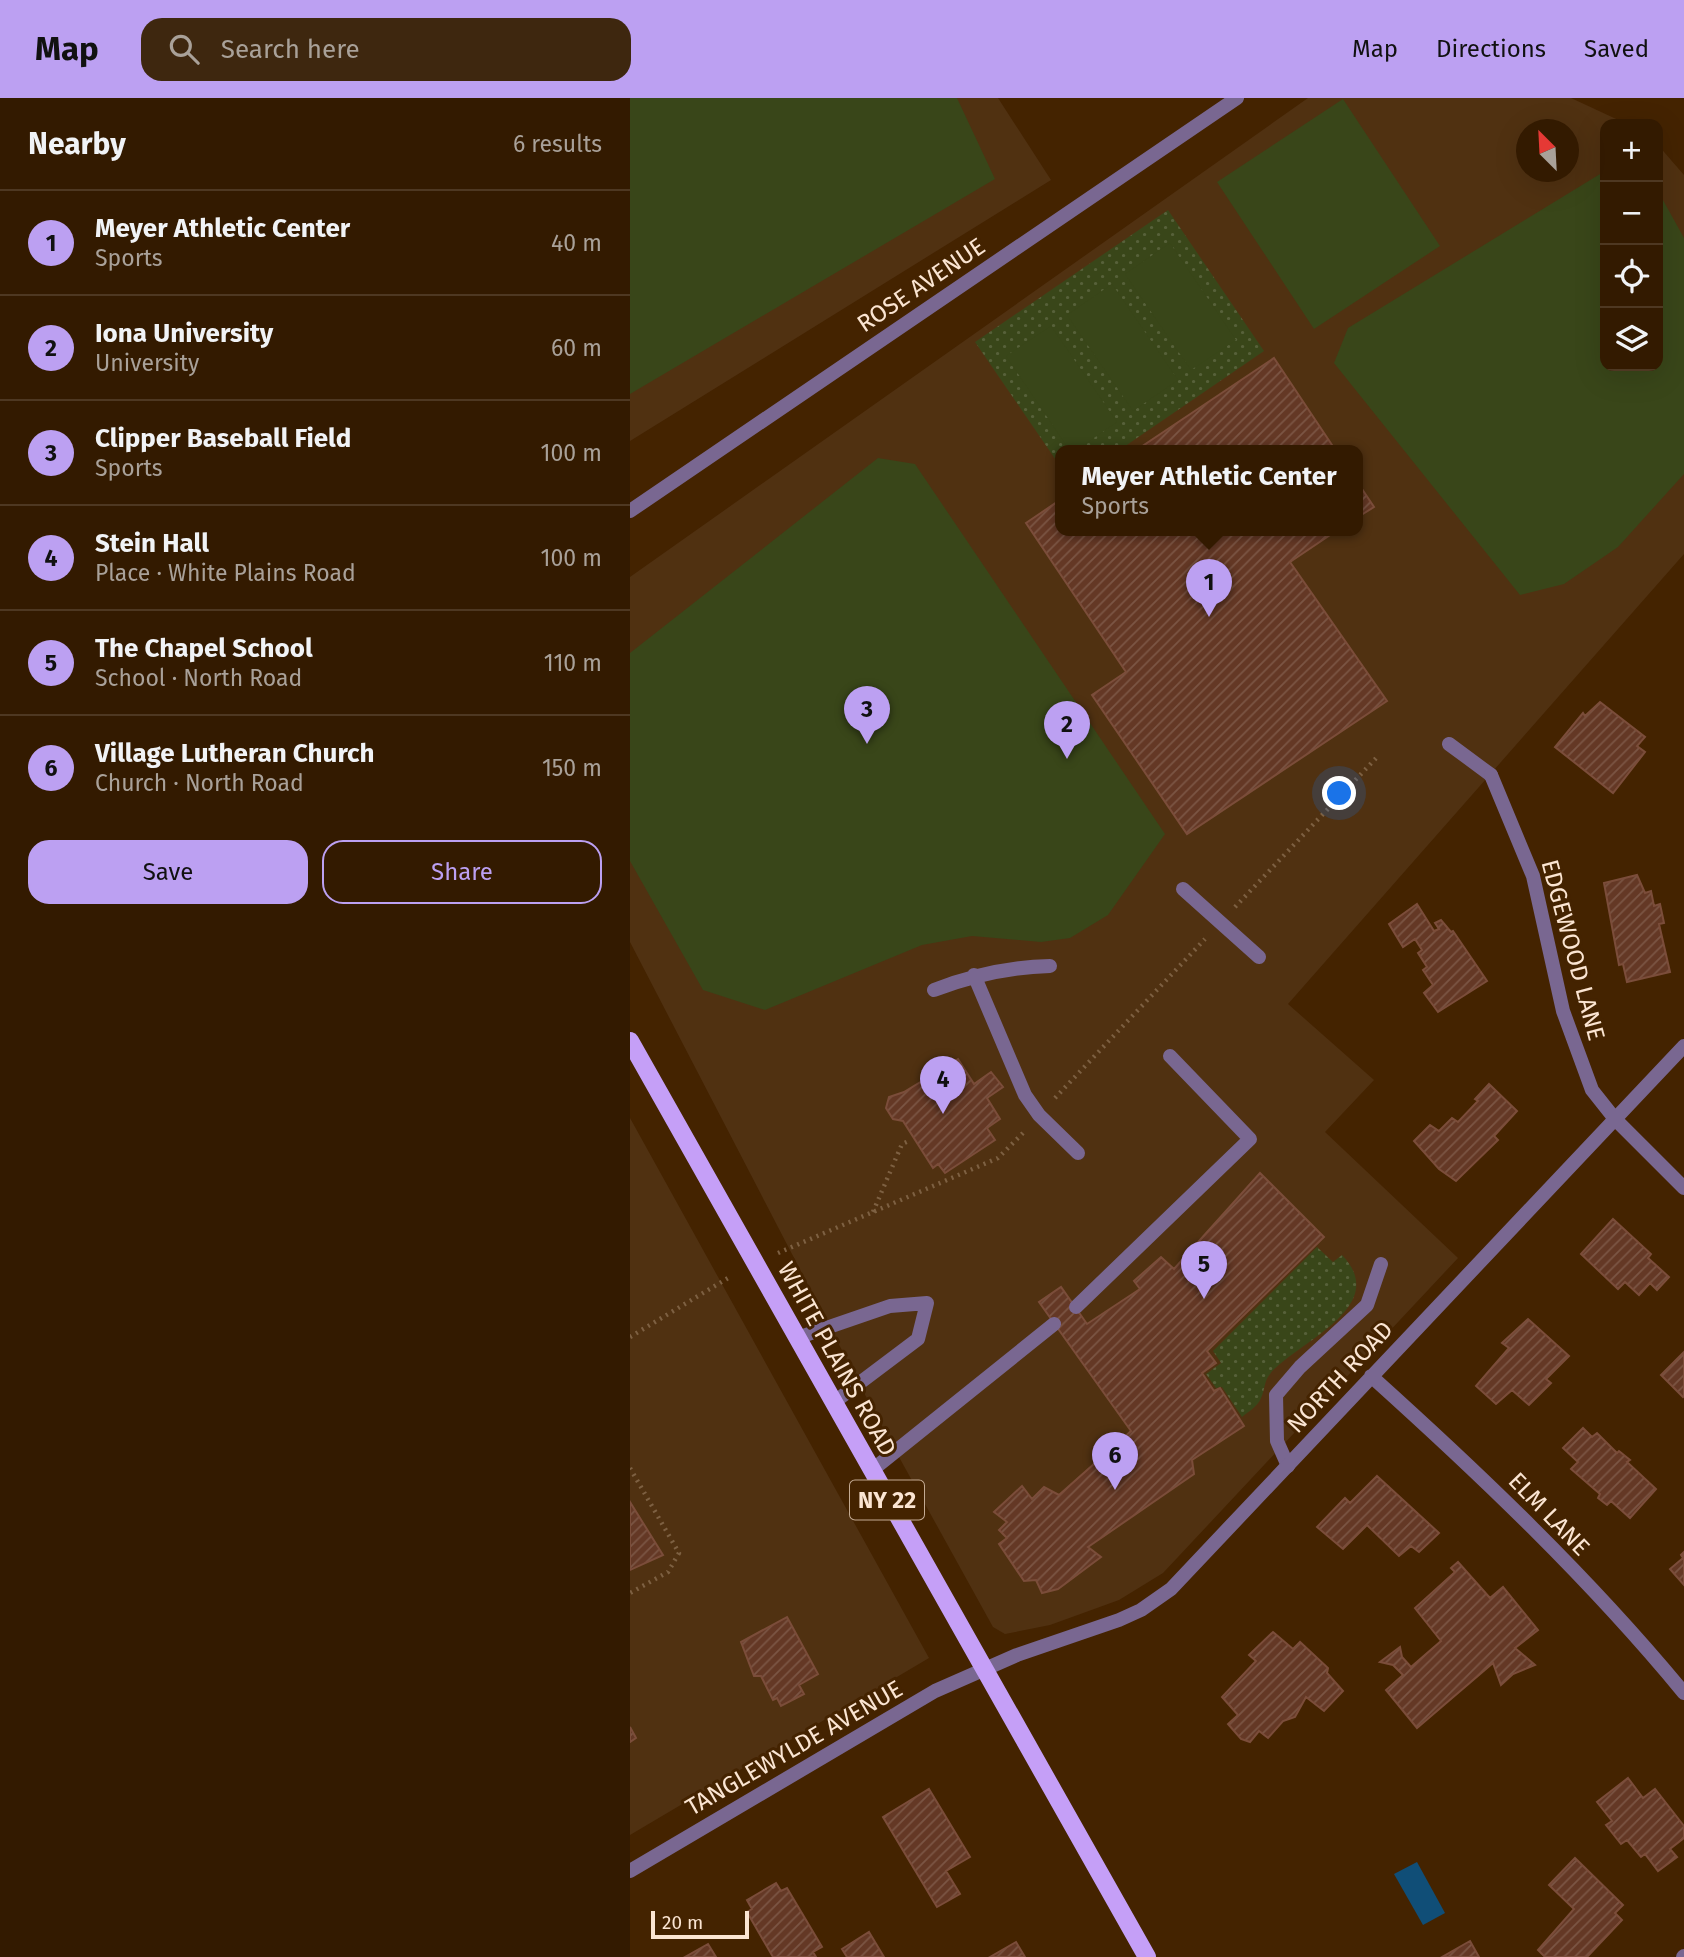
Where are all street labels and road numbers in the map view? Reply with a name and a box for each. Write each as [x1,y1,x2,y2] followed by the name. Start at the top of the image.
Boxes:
[852,232,990,338] street label: ROSE AVENUE
[1535,857,1611,1043] street label: EDGEWOOD LANE
[772,1257,902,1461] street label: WHITE PLAINS ROAD
[1281,1316,1399,1438] street label: NORTH ROAD
[1503,1467,1595,1561] street label: ELM LANE
[850,1480,924,1520] road number: NY 22
[681,1674,907,1822] street label: TANGLEWYLDE AVENUE

